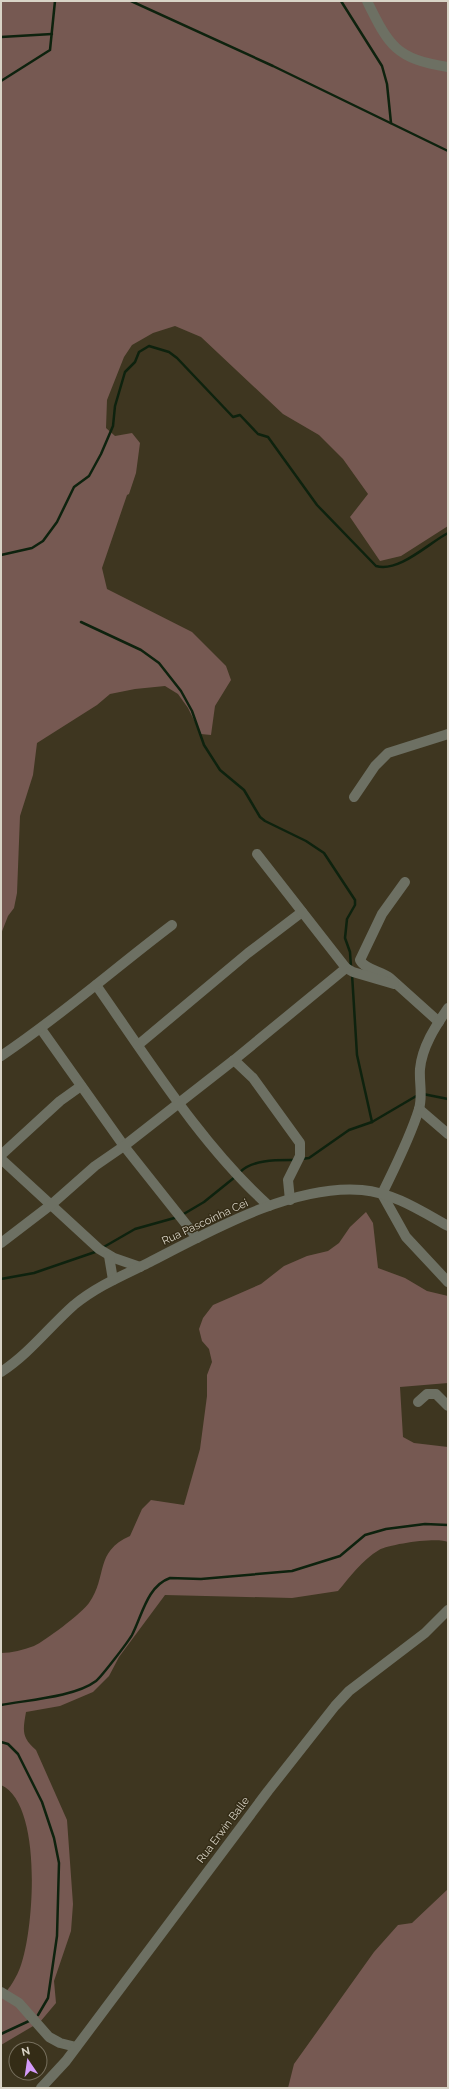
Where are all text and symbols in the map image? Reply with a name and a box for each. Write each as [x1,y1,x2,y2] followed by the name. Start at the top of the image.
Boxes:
[160,1196,250,1248] street label: Rua Pascoinha Cei
[194,1794,252,1866] street label: Rua Erwin Balle
[8,2041,48,2081] north arrow
[20,2044,31,2059] text: N

